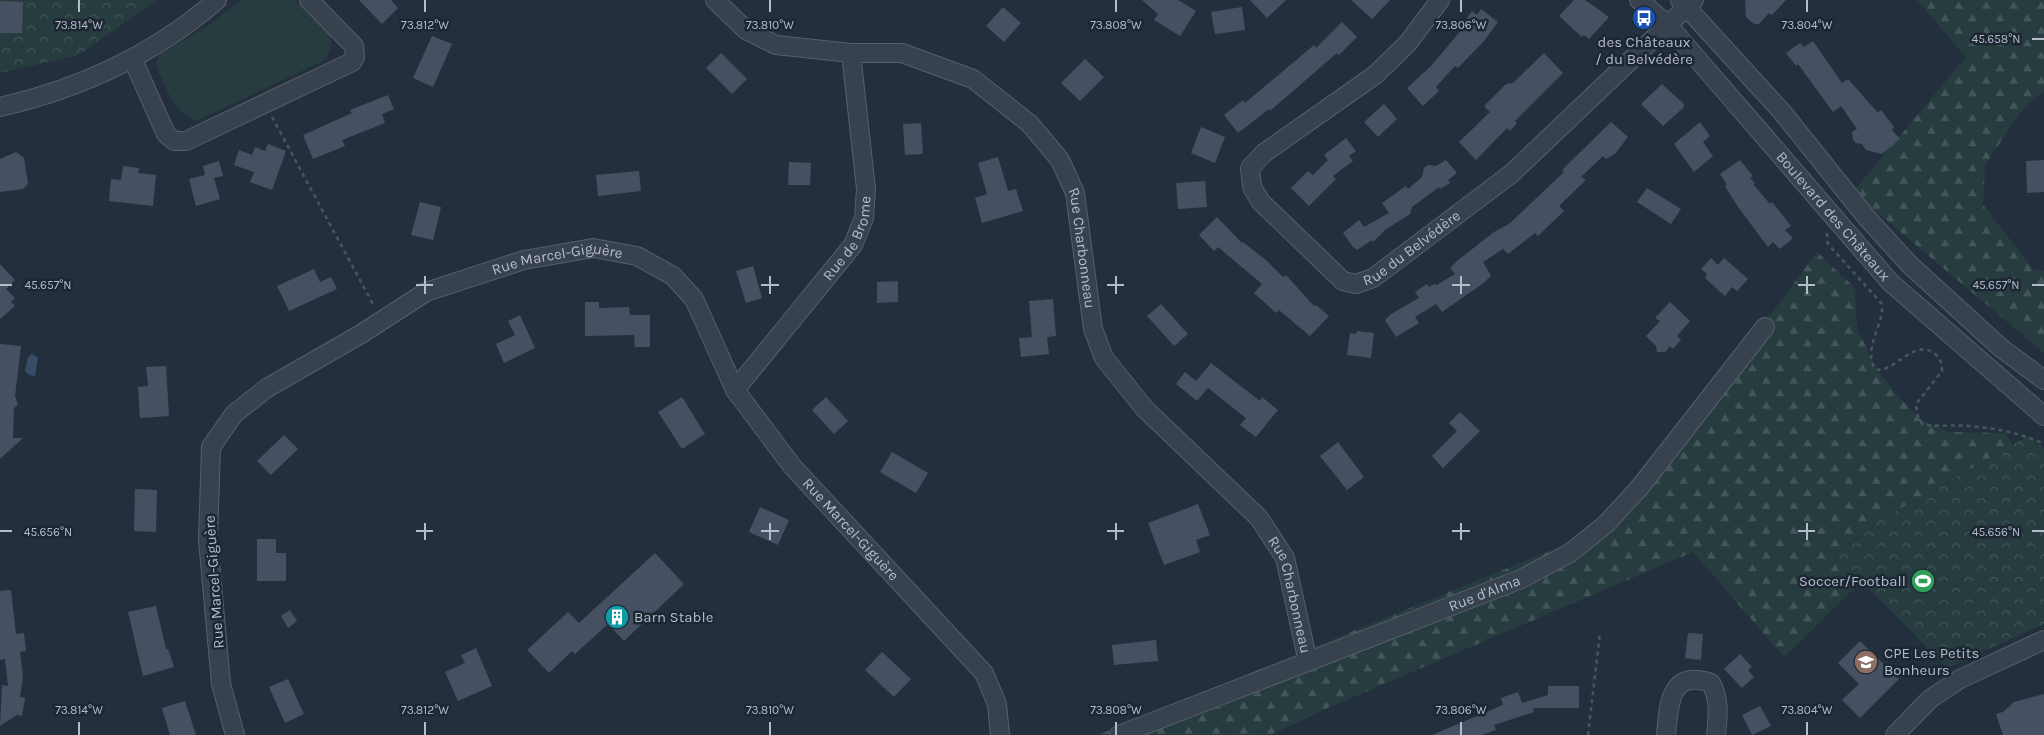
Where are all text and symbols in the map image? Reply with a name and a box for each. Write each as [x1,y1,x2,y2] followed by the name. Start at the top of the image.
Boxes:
[1631,5,1657,31] bus stop icon: des Châteaux / du Belvédère
[55,18,103,32] text: 73.814°W
[401,18,449,32] text: 73.812°W
[746,18,794,32] text: 73.810°W
[1090,18,1142,32] text: 73.808°W
[1435,18,1487,32] text: 73.806°W
[1782,18,1833,32] text: 73.804°W
[1972,32,2020,46] text: 45.658°N
[1595,33,1693,68] place label: des Châteaux / du Belvédère
[1772,148,1894,285] street label: Boulevard des Châteaux
[1065,184,1099,310] street label: Rue Charbonneau
[819,195,874,284] street label: Rue de Brome
[1360,206,1464,290] street label: Rue du Belvédère
[489,239,624,279] street label: Rue Marcel-Giguère
[24,278,72,292] text: 45.657°N
[1972,278,2020,292] text: 45.657°N
[799,474,903,584] street label: Rue Marcel-Giguère
[200,515,228,649] street label: Rue Marcel-Giguère
[24,525,72,539] text: 45.656°N
[1972,525,2020,539] text: 45.656°N
[1264,533,1315,655] street label: Rue Charbonneau
[1910,568,1936,594] sports icon: Soccer/Football
[1446,571,1523,615] street label: Rue d'Alma
[1799,572,1906,590] place label: Soccer/Football
[604,604,630,630] building icon: Barn Stable
[634,608,713,626] place label: Barn Stable
[1884,644,1979,679] place label: CPE Les Petits Bonheurs
[1853,649,1879,675] school or university icon: CPE Les Petits Bonheurs
[55,703,103,717] text: 73.814°W
[401,703,449,717] text: 73.812°W
[746,703,794,717] text: 73.810°W
[1090,703,1142,717] text: 73.808°W
[1435,703,1487,717] text: 73.806°W
[1782,703,1833,717] text: 73.804°W

